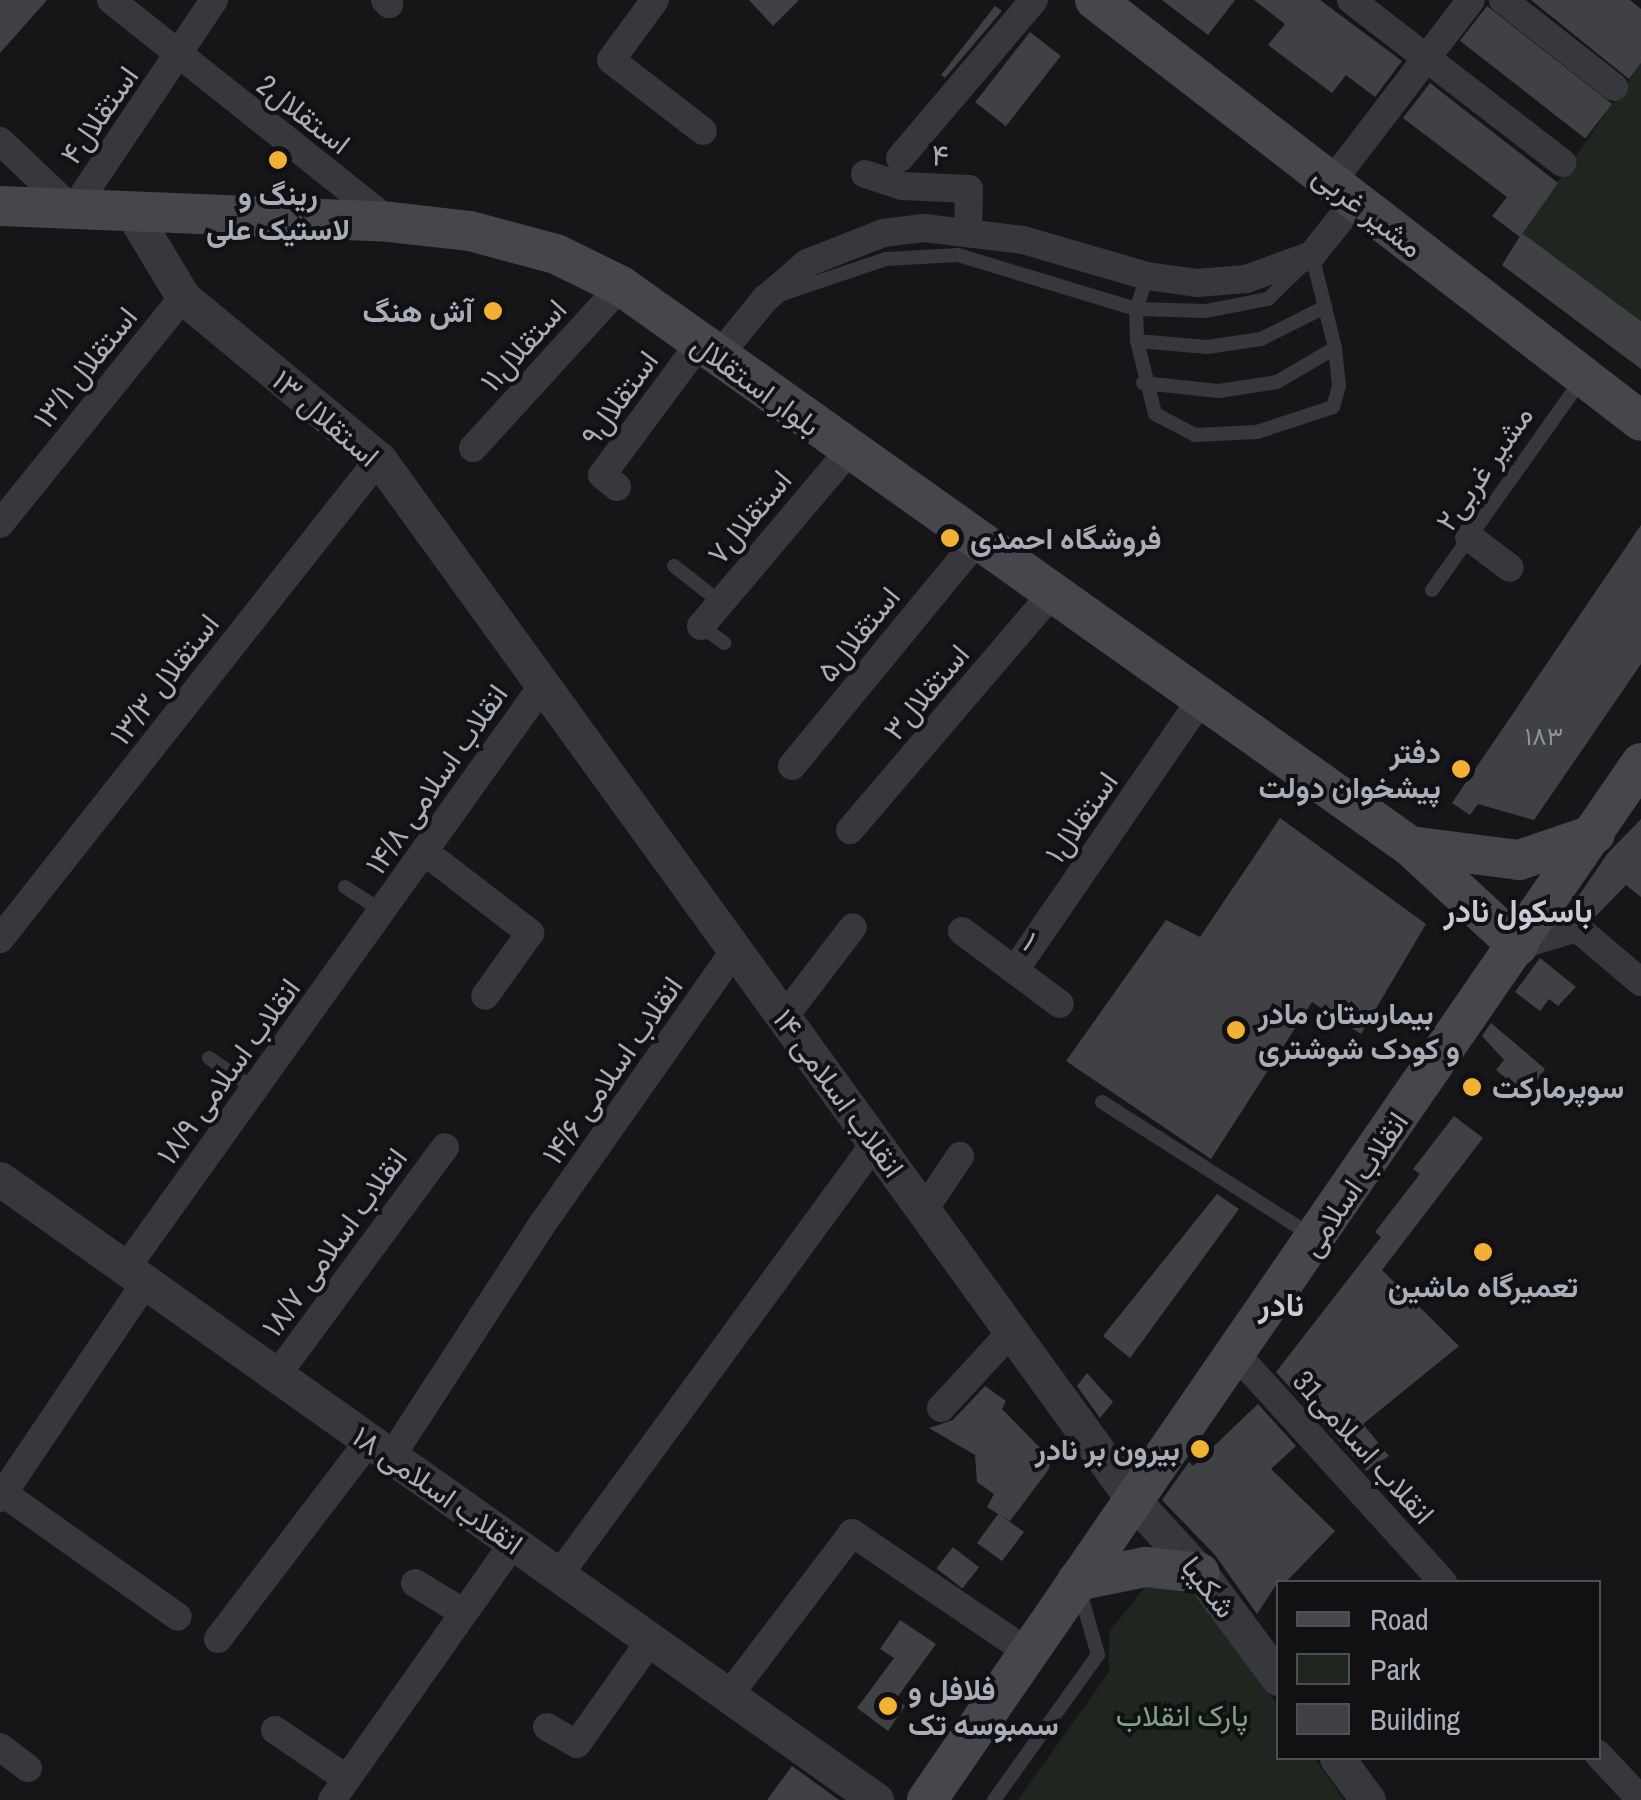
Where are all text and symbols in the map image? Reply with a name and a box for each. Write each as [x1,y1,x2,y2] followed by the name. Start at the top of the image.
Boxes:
[52,59,146,171] street label: استقلال۴
[250,67,358,161] street label: 2استقلال
[931,137,949,173] street label: ۴
[267,149,289,171] marker: رینگ و لاستیک علی
[1306,157,1430,265] street label: مشیر غربی
[206,176,350,246] place label: رینگ و لاستیک علی
[472,291,574,399] street label: استقلال۱۱
[363,293,473,329] place label: آش هنگ
[25,299,145,435] street label: ۱۳/۱ استقلال
[482,300,504,322] marker: آش هنگ
[685,326,827,444] street label: بلوار استقلال
[572,343,666,453] street label: استقلال۹
[265,362,387,474] street label: ۱۳ استقلال
[1428,398,1540,538] street label: ۲مشیر غربی
[699,463,799,571] street label: استقلال۷
[970,520,1162,556] place label: فروشگاه احمدی
[939,527,961,549] marker: فروشگاه احمدی
[809,579,907,689] street label: استقلال۵
[102,606,226,752] street label: ۱۳/۳ استقلال
[876,637,976,747] street label: استقلال۳
[357,677,515,881] street label: ۱۴/۸ انقلاب اسلامی
[1525,721,1563,751] house number: ۱۸۳
[1259,734,1441,804] place label: دفتر پیشخوان دولت
[1450,758,1472,780] marker: دفتر پیشخوان دولت
[1037,765,1125,869] street label: استقلال۱
[1443,892,1593,930] district label: باسکول نادر
[1016,924,1044,958] street label: ۱
[534,969,690,1171] street label: ۱۴/۶ انقلاب اسلامی
[149,971,307,1171] street label: ۱۸/۹ انقلاب اسلامی
[1258,995,1460,1066] place label: بیمارستان مادر و کودک شوشتری
[766,1002,912,1184] street label: ۱۴ انقلاب اسلامی
[1223,1017,1249,1043] marker: بیمارستان مادر و کودک شوشتری
[1492,1069,1624,1105] place label: سوپرمارکت
[1461,1076,1483,1098] marker: سوپرمارکت
[1293,1105,1415,1263] street label: انقلاب اسلامی
[254,1141,414,1343] street label: ۱۸/۷ انقلاب اسلامی
[1472,1241,1494,1263] marker: تعمیرگاه ماشین
[1388,1268,1578,1304] place label: تعمیرگاه ماشین
[1258,1286,1304,1324] district label: نادر
[1286,1363,1442,1531] street label: 31انقلاب اسلامی
[346,1418,530,1562] street label: ۱۸ انقلاب اسلامی
[1035,1431,1180,1467] place label: بیرون بر نادر
[1189,1438,1211,1460] marker: بیرون بر نادر
[1174,1549,1244,1625] street label: شکیبا
[1276,1580,1601,1760] legend
[1370,1599,1429,1639] text: Road
[1370,1649,1421,1689] text: Park
[908,1671,1059,1742] place label: فلافل و سمبوسه تک
[877,1695,899,1717] marker: فلافل و سمبوسه تک
[1116,1697,1248,1733] park label: پارک انقلاب
[1370,1699,1460,1739] text: Building

